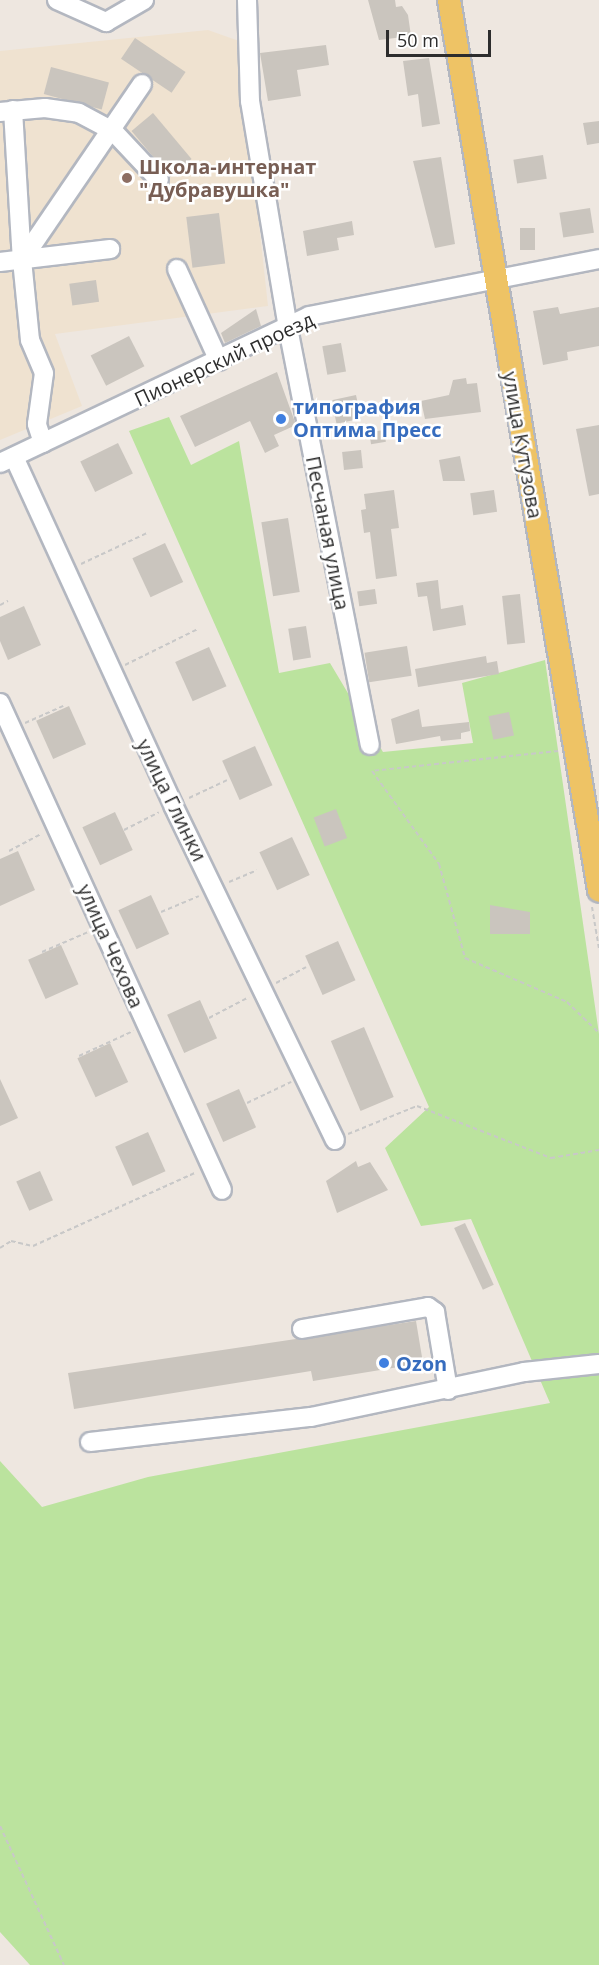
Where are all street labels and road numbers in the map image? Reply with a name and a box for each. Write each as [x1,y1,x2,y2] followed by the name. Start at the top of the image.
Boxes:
[131,307,317,411] street label: Пионерский проезд
[498,370,548,520] street label: улица Кутузова
[301,454,355,612] street label: Песчаная улица
[132,735,212,865] street label: улица Глинки
[73,880,149,1012] street label: улица Чехова

